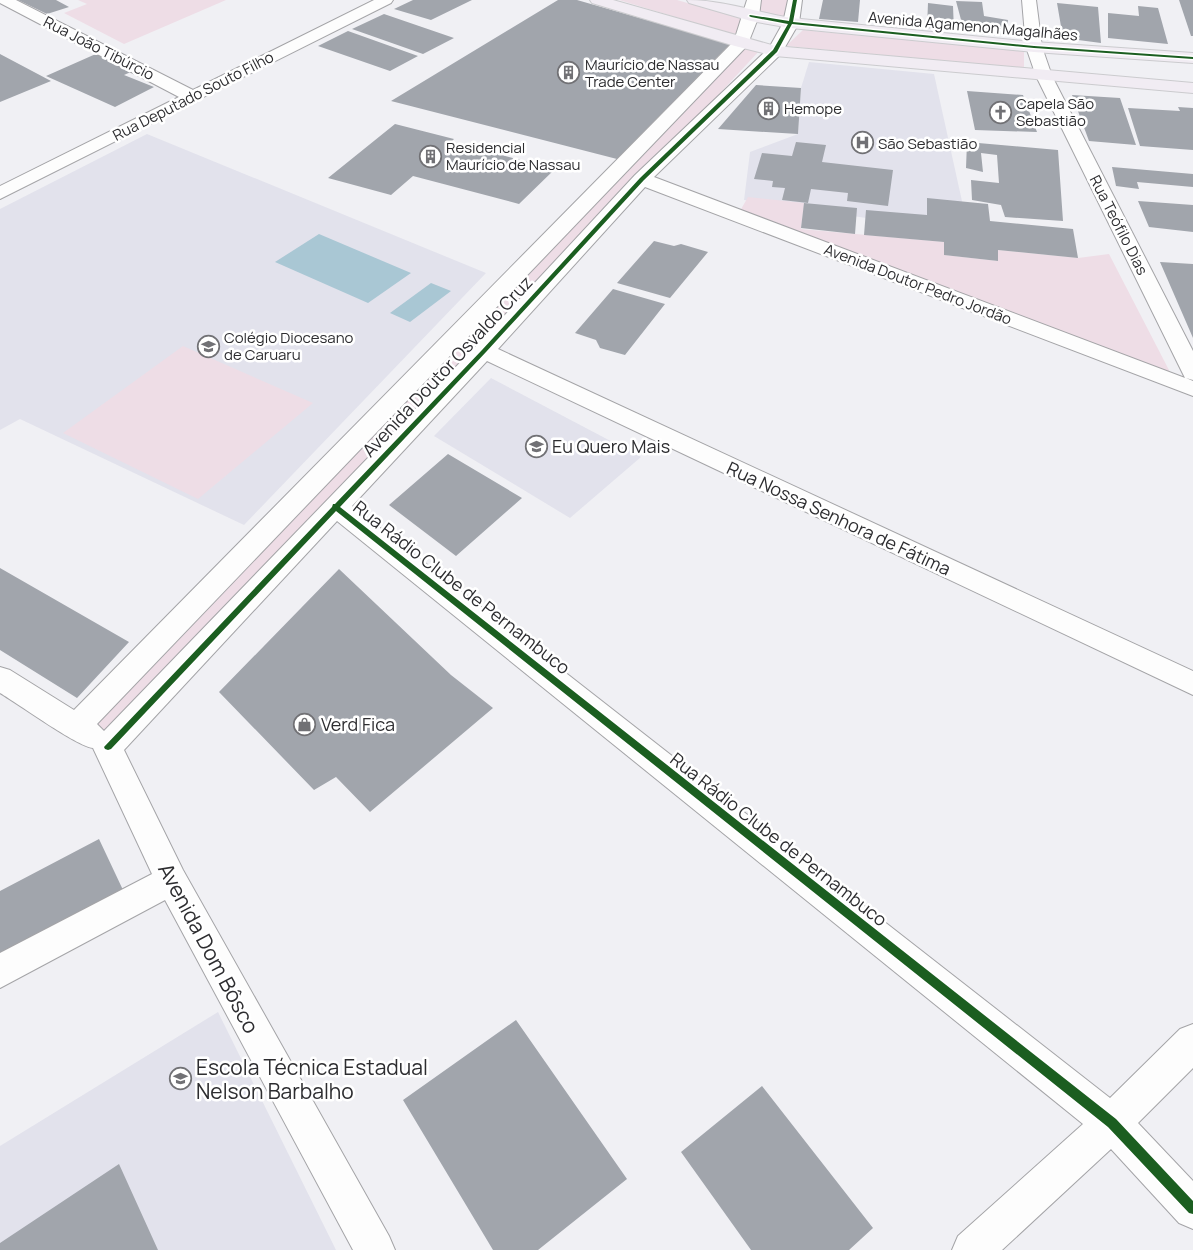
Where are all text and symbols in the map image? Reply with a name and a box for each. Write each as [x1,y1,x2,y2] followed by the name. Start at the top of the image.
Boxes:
[867,6,1079,46] street label: Avenida Agamenon Magalhães
[40,11,158,85] street label: Rua João Tibúrcio
[109,46,277,146] street label: Rua Deputado Souto Filho
[585,54,719,92] place label: Maurício de Nassau Trade Center
[557,61,581,85] building icon: Maurício de Nassau Trade Center
[1016,93,1094,131] place label: Capela São Sebastião
[756,96,780,120] building icon: Hemope
[784,98,842,119] place label: Hemope
[988,100,1012,124] church icon: Capela São Sebastião
[850,131,874,155] hospital icon: São Sebastião
[878,133,977,154] place label: São Sebastião
[446,137,580,175] place label: Residencial Maurício de Nassau
[418,144,442,168] building icon: Residencial Maurício de Nassau
[1085,172,1153,279] street label: Rua Teófilo Dias
[821,239,1015,330] street label: Avenida Doutor Pedro Jordão
[357,270,537,462] street label: Avenida Doutor Osvaldo Cruz
[224,327,353,365] place label: Colégio Diocesano de Caruaru
[196,334,220,358] school or university icon: Colégio Diocesano de Caruaru
[524,434,548,458] school or university icon: Eu Quero Mais
[552,434,670,458] place label: Eu Quero Mais
[723,456,955,580] street label: Rua Nossa Senhora de Fátima
[349,495,575,679] street label: Rua Rádio Clube de Pernambuco
[293,712,317,736] shop icon: Verd Fica
[321,712,395,736] place label: Verd Fica
[666,747,892,931] street label: Rua Rádio Clube de Pernambuco
[152,858,266,1038] street label: Avenida Dom Bôsco
[196,1053,428,1105] place label: Escola Técnica Estadual Nelson Barbalho
[168,1067,192,1091] school or university icon: Escola Técnica Estadual Nelson Barbalho

